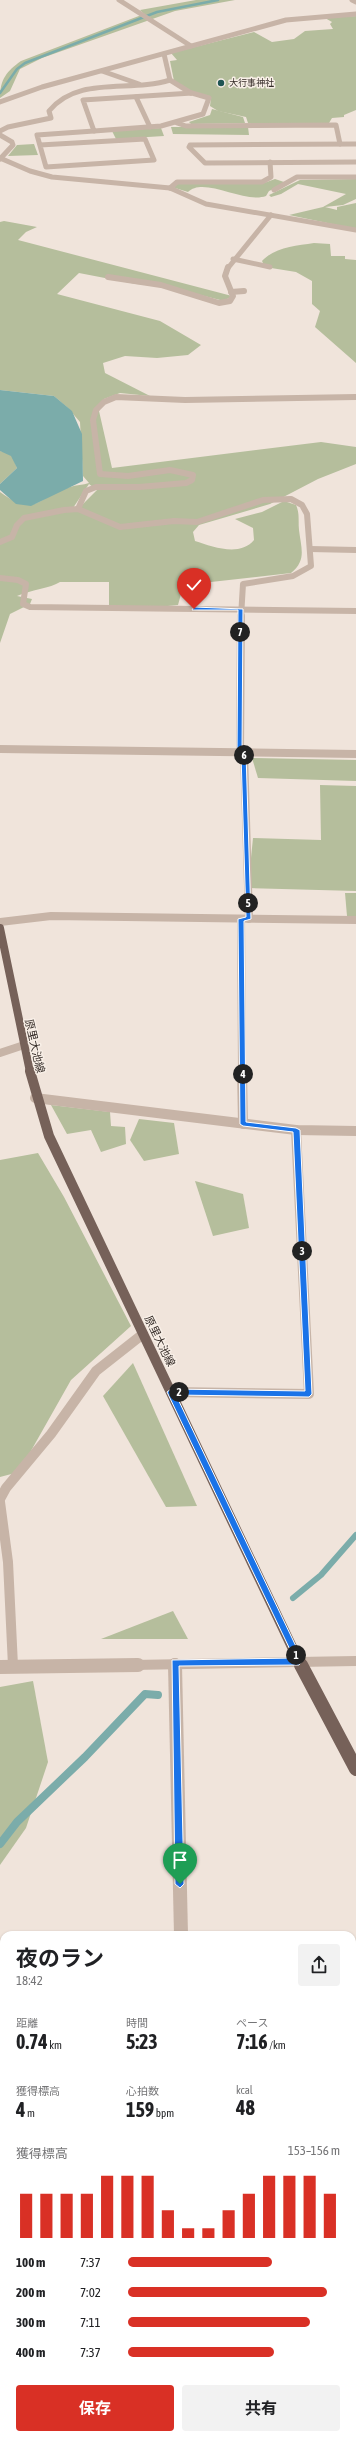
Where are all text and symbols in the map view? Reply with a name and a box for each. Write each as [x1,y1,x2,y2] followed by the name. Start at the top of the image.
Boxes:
[216,78,226,88] marker: 大行事神社
[229,78,274,88] place label: 大行事神社
[177,568,211,609] pin
[183,574,205,596] icon: check
[230,622,250,642] pin: 7
[237,626,243,638] text: 7
[234,745,254,765] pin: 6
[241,749,247,761] text: 6
[238,893,258,913] pin: 5
[245,897,251,909] text: 5
[23,1018,47,1074] street label: 原里大池線
[233,1064,253,1084] pin: 4
[240,1068,246,1080] text: 4
[292,1241,312,1261] pin: 3
[299,1245,305,1257] text: 3
[143,1314,177,1368] street label: 原里大池線
[169,1382,189,1402] pin: 2
[176,1386,182,1398] text: 2
[286,1645,306,1665] pin: 1
[293,1649,299,1661] text: 1
[163,1843,197,1884] pin
[169,1849,191,1871] icon: arrive
[298,1944,340,1986] button: share
[16,1945,104,1971] text: 夜のラン
[16,1973,43,1988] text: 18:42
[16,2017,38,2029] text: 距離
[126,2017,148,2029] text: 時間
[236,2017,268,2029] text: ペース
[16,2030,48,2053] text: 0.74
[126,2030,158,2053] text: 5:23
[236,2030,268,2053] text: 7:16
[48,2039,62,2051] text: km
[268,2039,286,2051] text: /km
[236,2084,253,2096] text: kcal
[16,2085,60,2097] text: 獲得標高
[126,2085,159,2097] text: 心拍数
[236,2096,255,2119] text: 48
[16,2098,25,2121] text: 4
[126,2098,154,2121] text: 159
[25,2107,35,2119] text: m
[154,2107,174,2119] text: bpm
[288,2143,340,2158] text: 153–156 m
[16,2146,68,2161] text: 獲得標高
[16,2255,45,2270] text: 100 m
[80,2255,101,2270] text: 7:37
[16,2285,45,2300] text: 200 m
[80,2285,101,2300] text: 7:02
[16,2315,45,2330] text: 300 m
[80,2315,101,2330] text: 7:11
[16,2345,45,2360] text: 400 m
[80,2345,101,2360] text: 7:37
[16,2385,174,2431] button: 保存
[182,2385,340,2431] button: 共有

